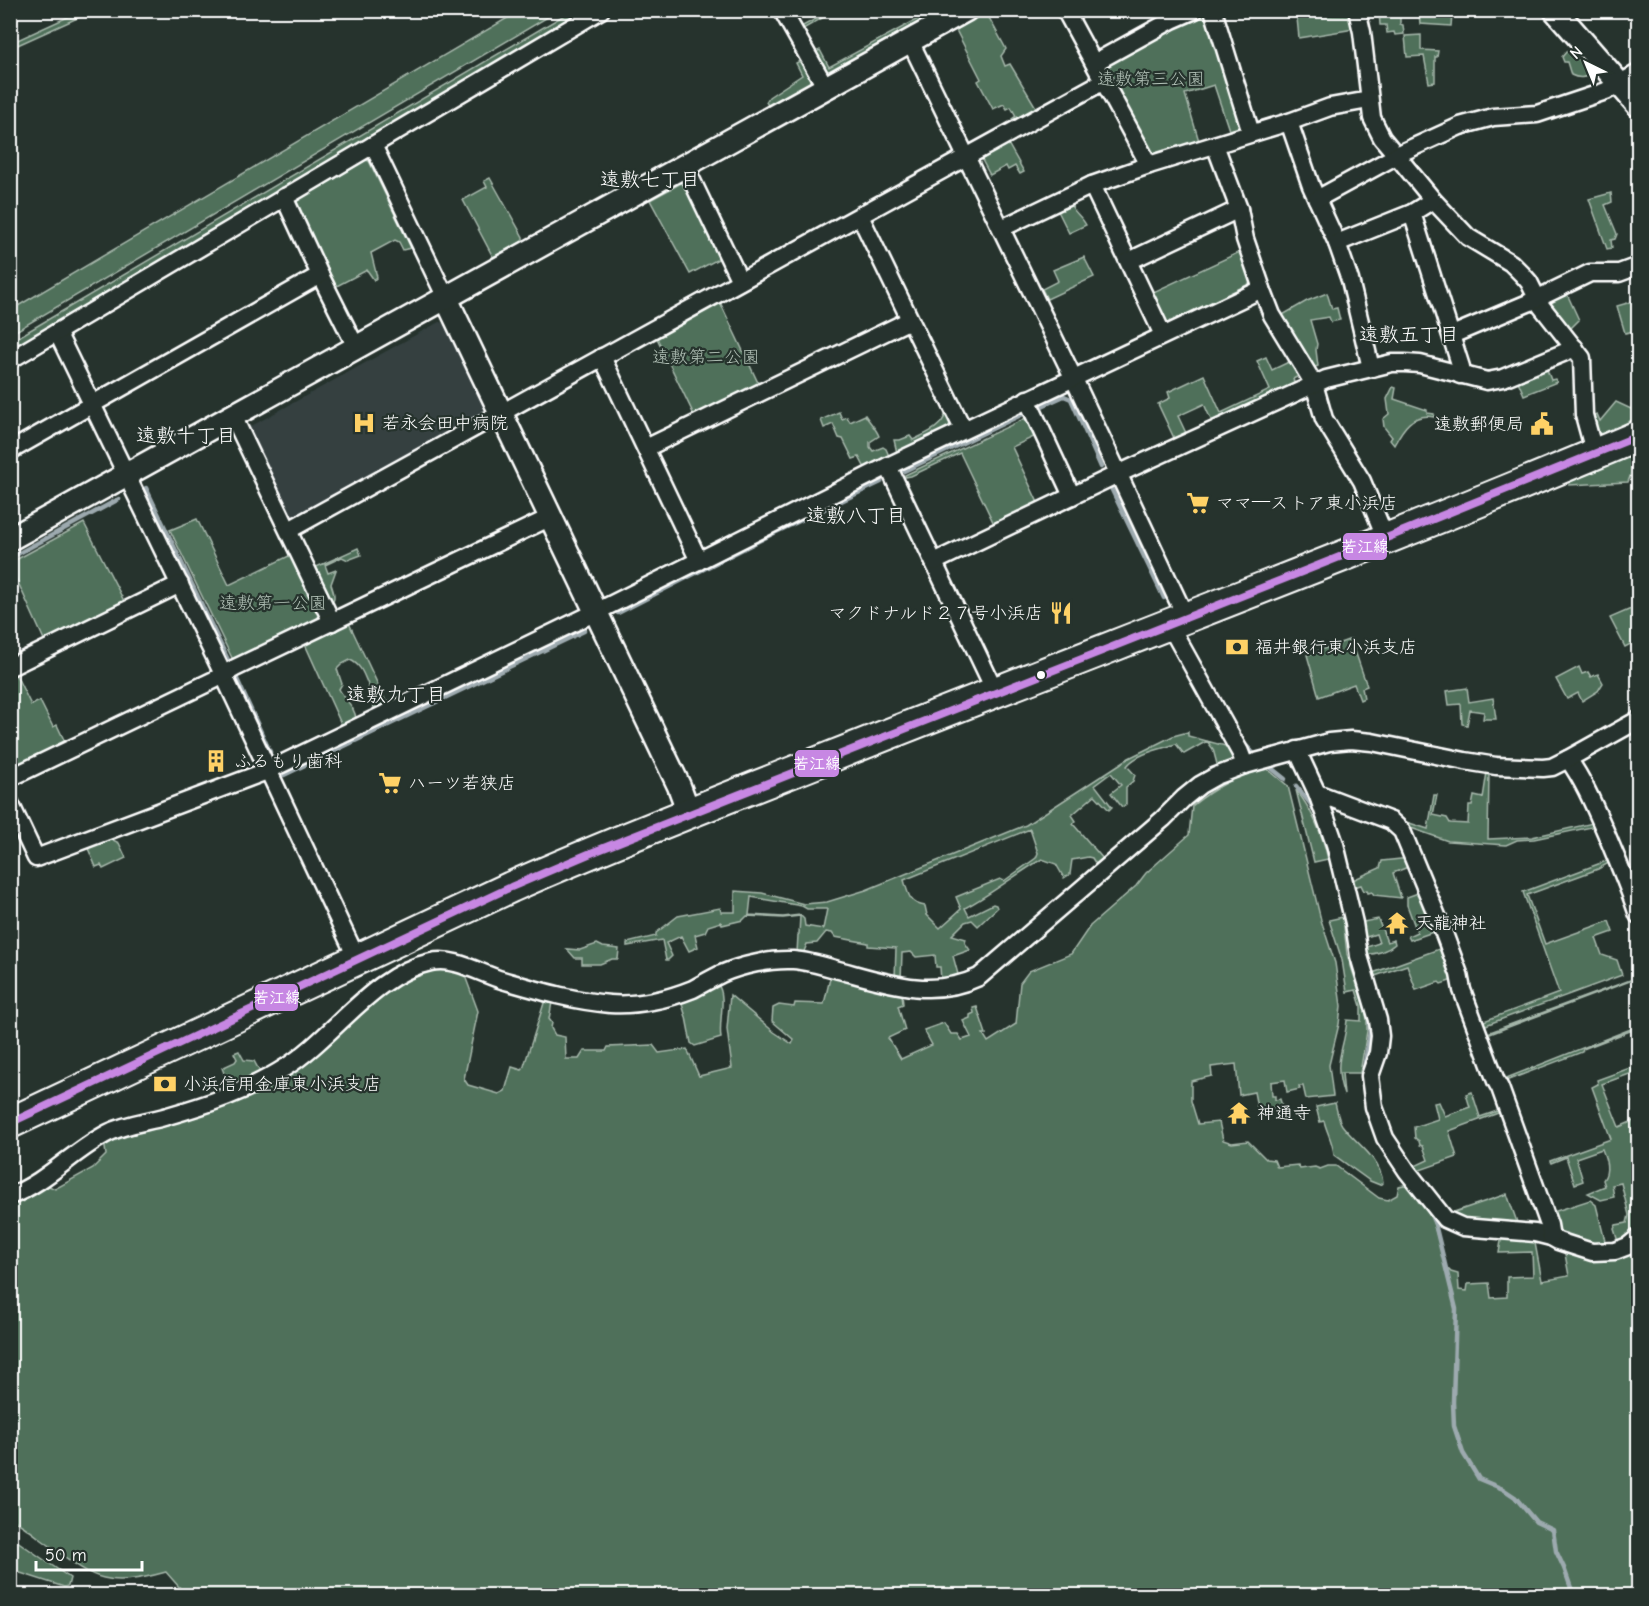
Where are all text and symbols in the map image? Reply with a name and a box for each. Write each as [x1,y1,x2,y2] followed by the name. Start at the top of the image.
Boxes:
[1556,33,1616,93] north arrow
[1566,43,1586,63] text: N
[1097,69,1205,90] park label: 遠敷第三公園
[600,168,700,191] district label: 遠敷七丁目
[1359,323,1459,346] district label: 遠敷五丁目
[652,347,760,368] park label: 遠敷第二公園
[351,410,377,436] hospital icon: 若永会田中病院
[1529,411,1555,437] public building icon: 遠敷郵便局
[382,413,508,434] place label: 若永会田中病院
[1434,414,1524,435] place label: 遠敷郵便局
[136,424,236,447] district label: 遠敷十丁目
[1185,490,1211,516] supermarket icon: ママ―ストア東小浜店
[1216,493,1397,514] place label: ママ―ストア東小浜店
[806,504,906,527] district label: 遠敷八丁目
[1342,532,1388,561] line badge: 若江線
[1341,538,1389,556] text: 若江線
[219,593,327,614] park label: 遠敷第一公園
[1048,600,1074,626] restaurant icon: マクドナルド２７号小浜店
[828,603,1043,624] place label: マクドナルド２７号小浜店
[1224,634,1250,660] bank icon: 福井銀行東小浜支店
[1255,637,1417,658] place label: 福井銀行東小浜支店
[1035,669,1047,681] unlabelled marker
[346,683,446,706] district label: 遠敷九丁目
[203,748,229,774] building icon: ふるもり歯科
[794,749,840,778] line badge: 若江線
[234,751,342,772] place label: ふるもり歯科
[793,755,841,773] text: 若江線
[377,770,403,796] supermarket icon: ハーツ若狭店
[408,773,516,794] place label: ハーツ若狭店
[1384,910,1410,936] temple icon: 天龍神社
[1415,913,1487,934] place label: 天龍神社
[254,983,299,1012] line badge: 若江線
[253,989,301,1007] text: 若江線
[152,1071,178,1097] bank icon: 小浜信用金庫東小浜支店
[183,1074,381,1095] place label: 小浜信用金庫東小浜支店
[1226,1100,1252,1126] temple icon: 神通寺
[1257,1103,1311,1124] place label: 神通寺
[36,1534,142,1572] scale bar
[45,1545,87,1566] text: 50 m

